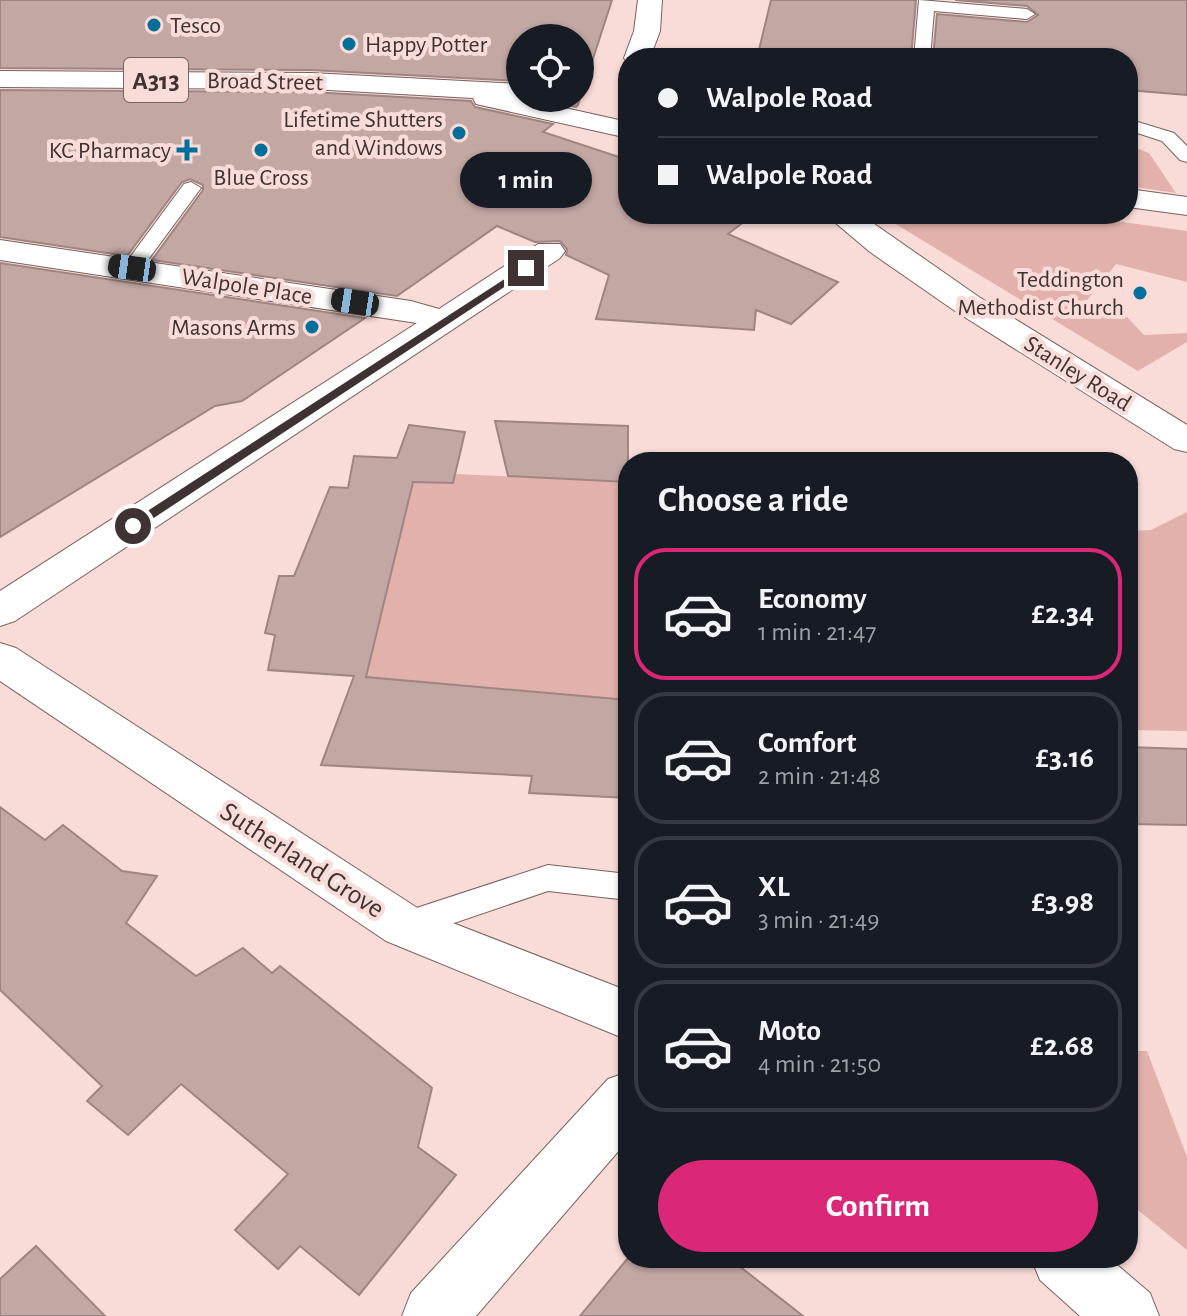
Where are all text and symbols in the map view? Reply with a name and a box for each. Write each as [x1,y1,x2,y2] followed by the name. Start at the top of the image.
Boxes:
[170,14,221,38] place label: Tesco
[145,16,163,34] marker: Tesco
[506,24,594,112] map controls
[506,24,594,112] button: locate
[365,33,488,57] place label: Happy Potter
[340,35,358,53] marker: Happy Potter
[124,58,188,102] road number: A313
[207,69,324,95] street label: Broad Street
[706,83,872,113] text: Walpole Road
[283,108,443,160] place label: Lifetime Shutters and Windows
[450,124,468,142] marker: Lifetime Shutters and Windows
[49,139,171,163] place label: KC Pharmacy
[178,141,196,159] marker: KC Pharmacy
[252,141,270,159] marker: Blue Cross
[460,152,592,208] callout: 1 min
[706,160,872,190] text: Walpole Road
[213,166,309,190] place label: Blue Cross
[499,167,553,193] text: 1 min
[508,250,544,286] route end
[107,253,157,283] car
[180,265,314,309] street label: Walpole Place
[957,268,1124,320] place label: Teddington Methodist Church
[1131,284,1149,302] marker: Teddington Methodist Church
[329,286,381,318] car
[171,316,296,340] place label: Masons Arms
[303,318,321,336] marker: Masons Arms
[1020,332,1135,416] street label: Stanley Road
[658,482,848,518] text: Choose a ride
[115,508,151,544] route start
[662,578,734,650] icon: car
[758,584,867,614] text: Economy
[1032,599,1094,629] text: £2.34
[758,619,876,645] text: 1 min · 21:47
[662,722,734,794] icon: car
[758,728,857,758] text: Comfort
[1036,743,1094,773] text: £3.16
[758,763,881,789] text: 2 min · 21:48
[215,797,389,924] street label: Sutherland Grove
[662,866,734,938] icon: car
[758,872,790,902] text: XL
[1032,887,1094,917] text: £3.98
[758,907,880,933] text: 3 min · 21:49
[662,1010,734,1082] icon: car
[758,1016,821,1046] text: Moto
[1030,1031,1094,1061] text: £2.68
[758,1051,881,1077] text: 4 min · 21:50
[658,1160,1098,1252] button: Confirm

